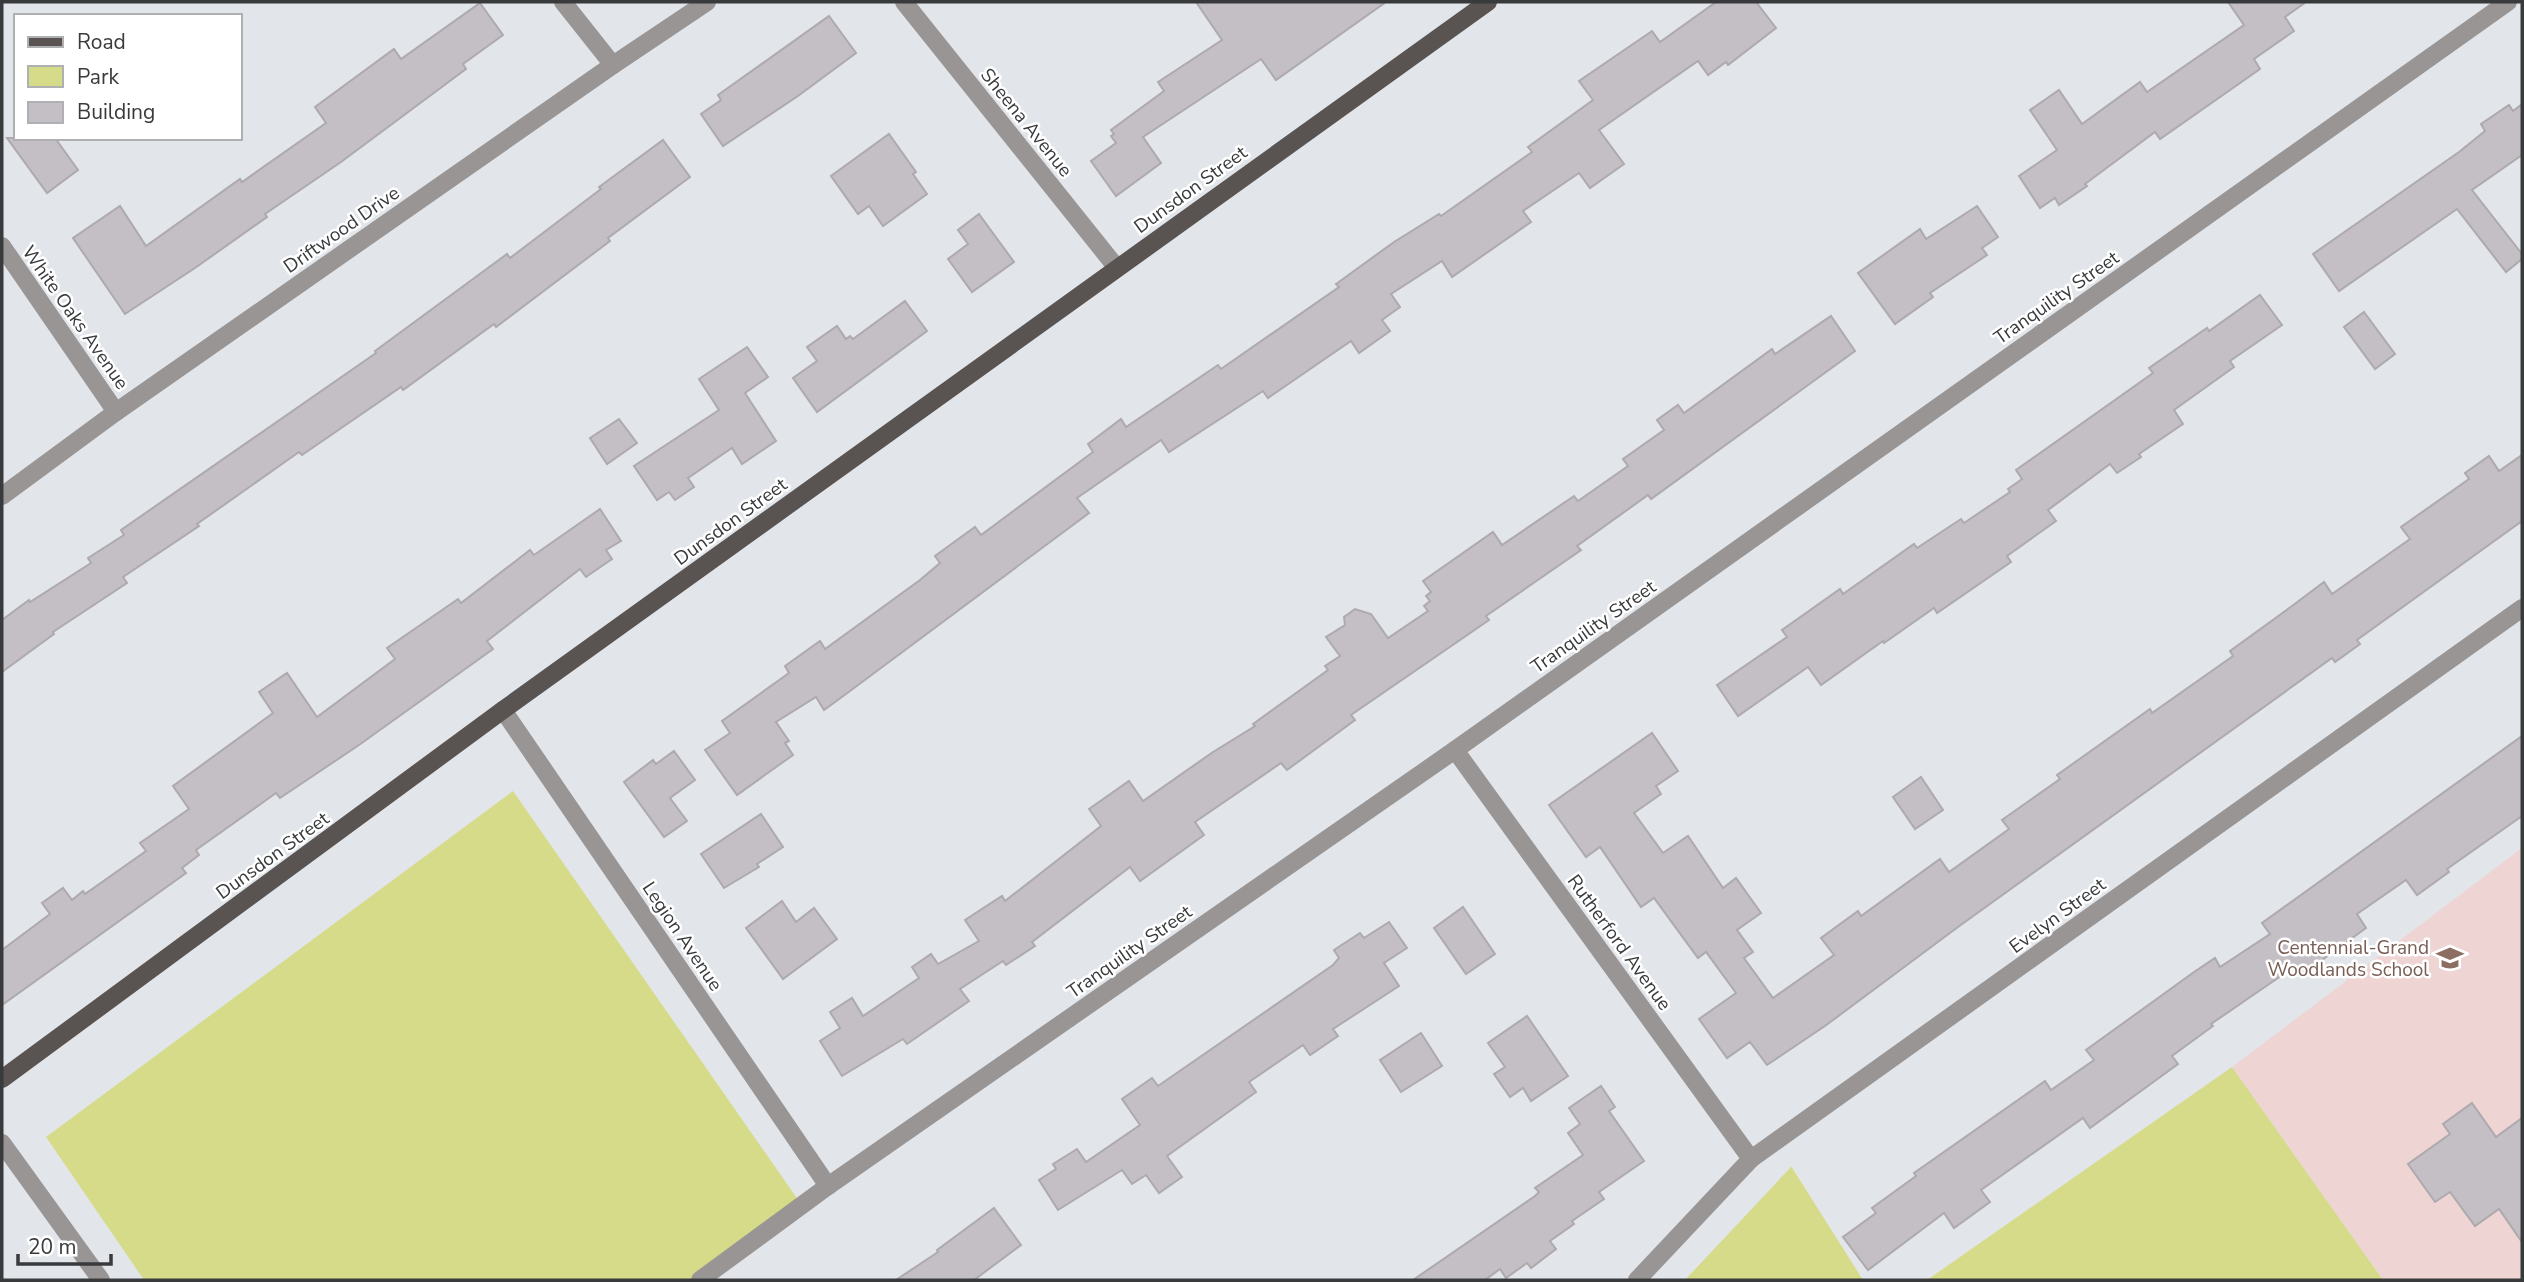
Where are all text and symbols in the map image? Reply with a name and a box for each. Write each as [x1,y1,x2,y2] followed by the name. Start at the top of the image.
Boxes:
[14,14,242,140] legend
[77,28,126,56] text: Road
[77,63,119,91] text: Park
[974,63,1078,183] street label: Sheena Avenue
[77,98,155,126] text: Building
[1129,140,1253,240] street label: Dunsdon Street
[278,180,405,279] street label: Driftwood Drive
[16,240,135,395] street label: White Oaks Avenue
[1989,245,2125,351] street label: Tranquility Street
[669,472,793,572] street label: Dunsdon Street
[1526,574,1662,680] street label: Tranquility Street
[211,806,335,906] street label: Dunsdon Street
[1561,869,1677,1016] street label: Rutherford Avenue
[2004,872,2111,960] street label: Evelyn Street
[636,877,728,996] street label: Legion Avenue
[1062,899,1198,1005] street label: Tranquility Street
[2267,935,2429,983] place label: Centennial-Grand Woodlands School
[2435,943,2465,973] school or university icon: Centennial-Grand Woodlands School
[18,1222,110,1266] scale bar
[28,1233,77,1261] text: 20 m

